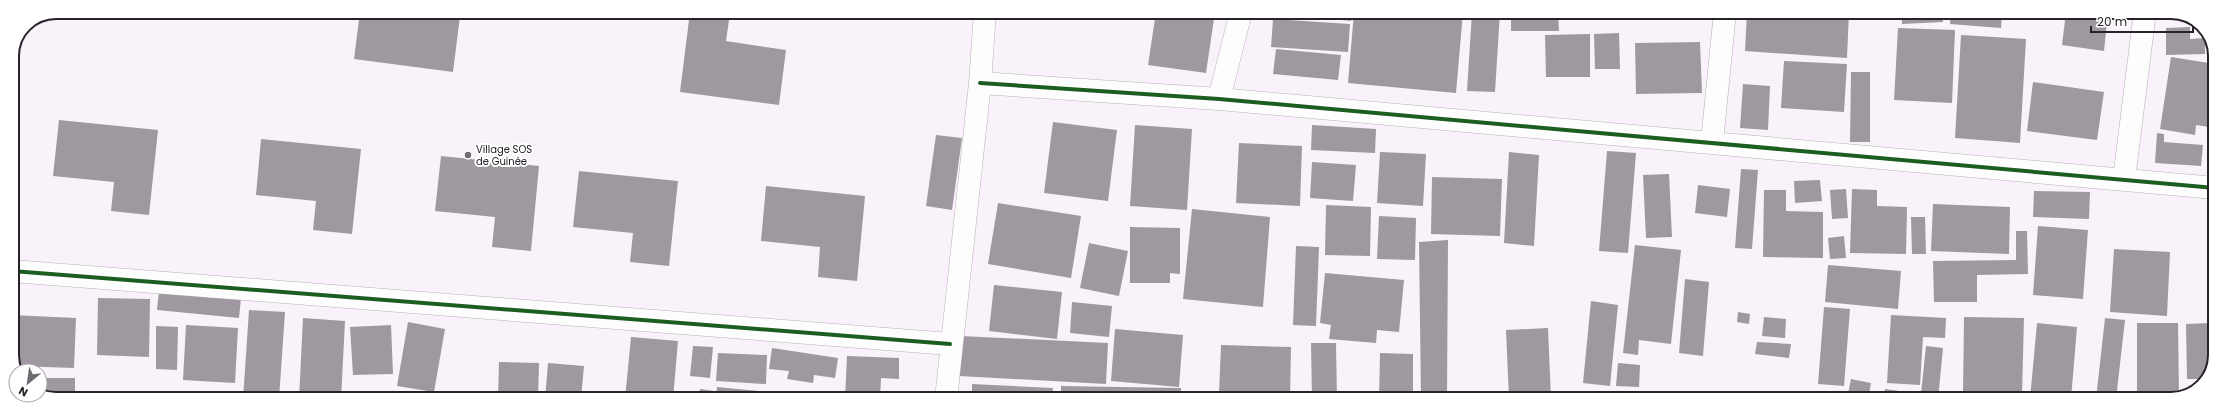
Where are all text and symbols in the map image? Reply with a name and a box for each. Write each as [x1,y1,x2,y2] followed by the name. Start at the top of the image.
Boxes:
[2091,8,2193,34] scale bar
[2097,13,2127,30] text: 20 m
[476,142,532,169] place label: Village SOS de Guinée
[463,150,473,160] marker: Village SOS de Guinée
[8,363,48,403] north arrow
[16,383,31,401] text: N

